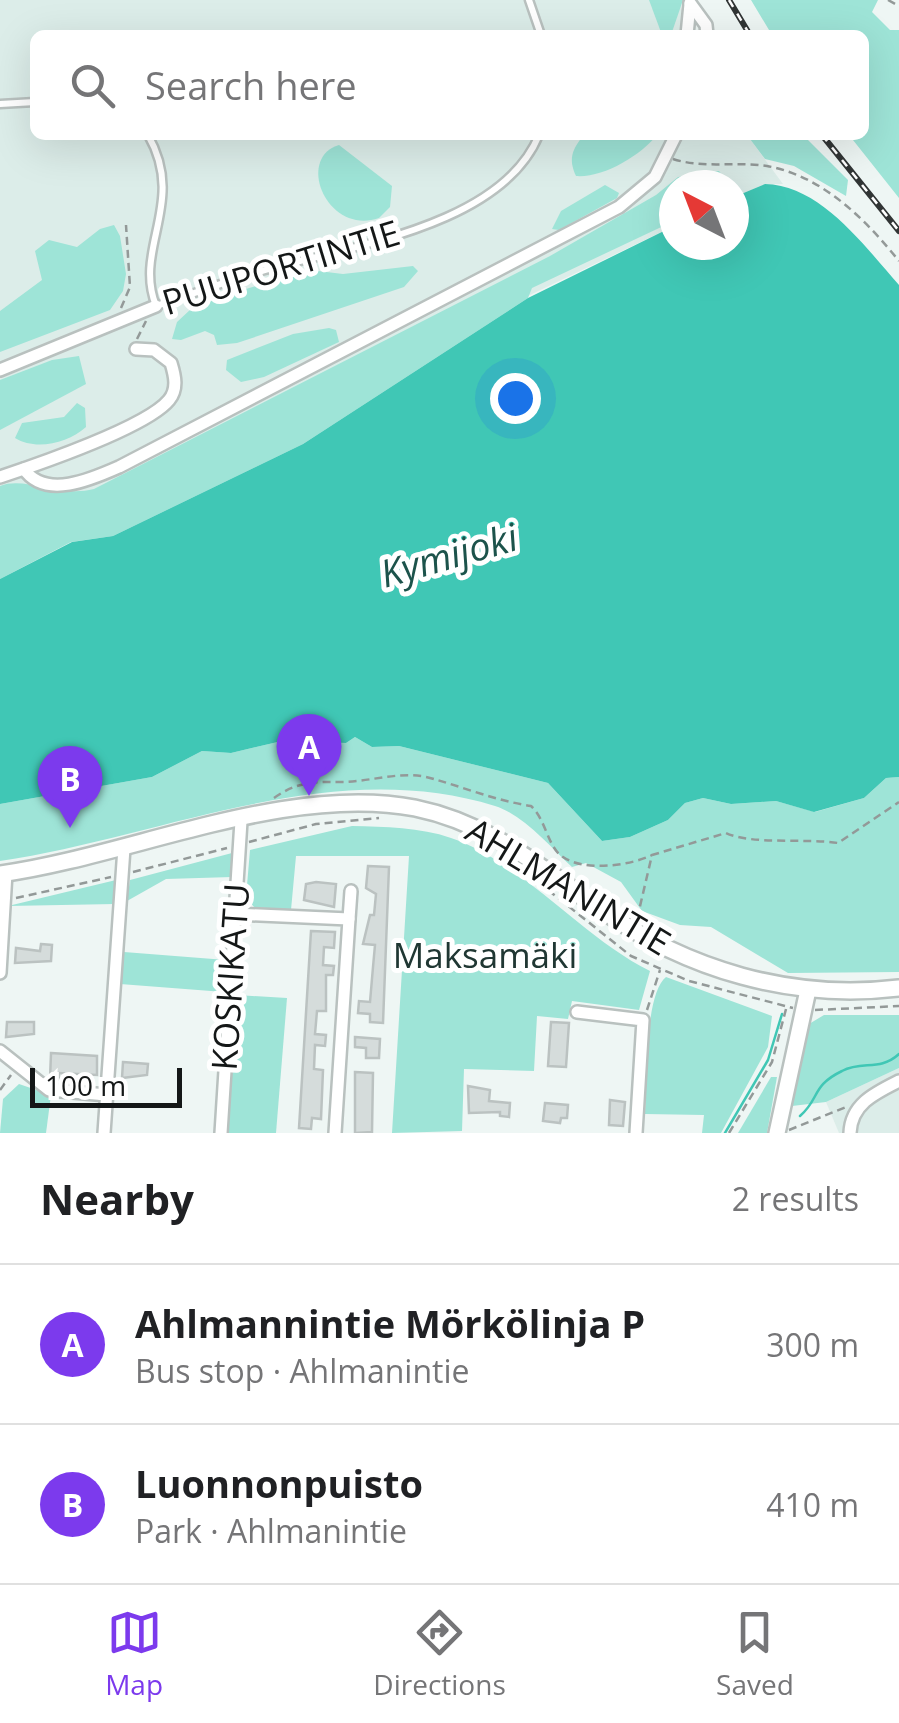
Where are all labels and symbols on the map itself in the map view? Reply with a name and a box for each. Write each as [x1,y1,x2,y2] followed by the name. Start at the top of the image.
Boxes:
[659,170,749,260] north arrow
[156,208,405,325] street label: PUUPORTINTIE
[490,373,541,424] your location
[374,509,525,598] water label: Kymijoki
[276,714,342,796] pin: A
[38,746,102,828] pin: B
[458,806,680,965] street label: AHLMANINTIE
[200,882,259,1072] street label: KOSKIKATU
[393,931,577,978] park label: Maksamäki
[30,1063,182,1108] scale bar

